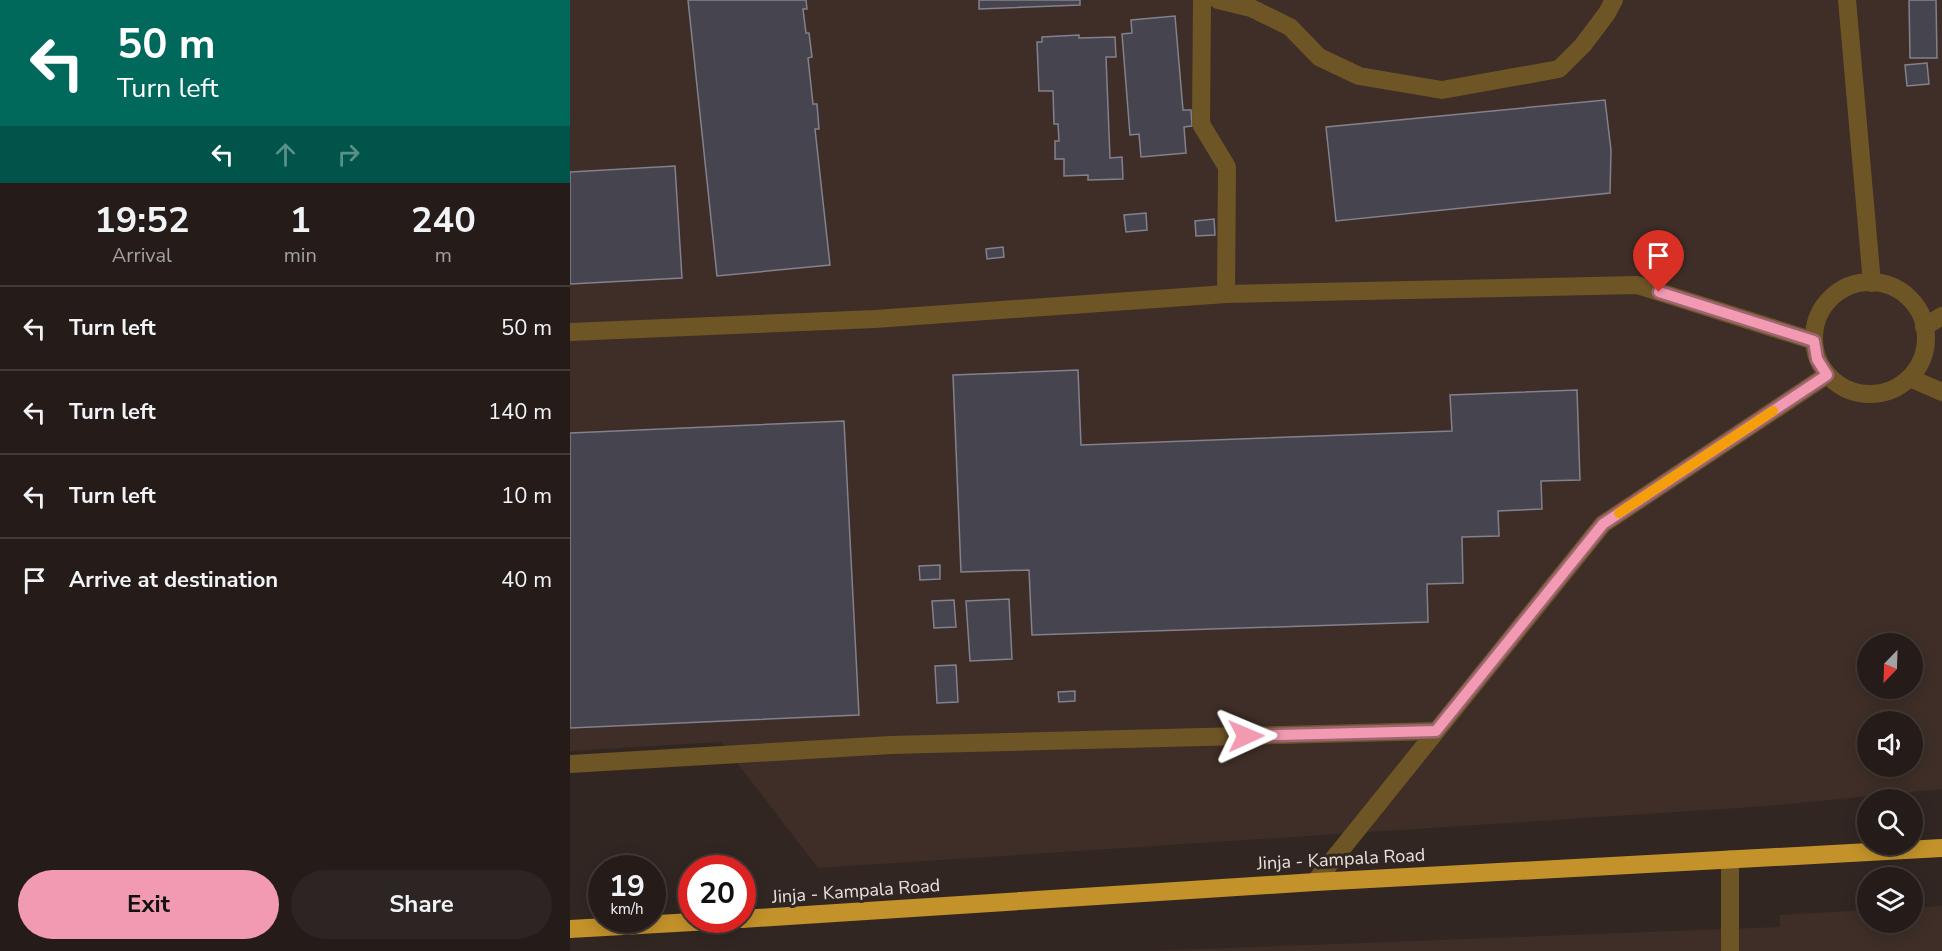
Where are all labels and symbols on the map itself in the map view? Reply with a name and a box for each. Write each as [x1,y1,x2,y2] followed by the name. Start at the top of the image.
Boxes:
[1633,230,1684,292] pin
[1857,633,1923,699] north arrow
[1214,704,1278,768] position arrow
[1255,843,1426,875] street label: Jinja - Kampala Road
[678,855,756,933] speed limit sign: 20
[770,873,941,909] street label: Jinja - Kampala Road

